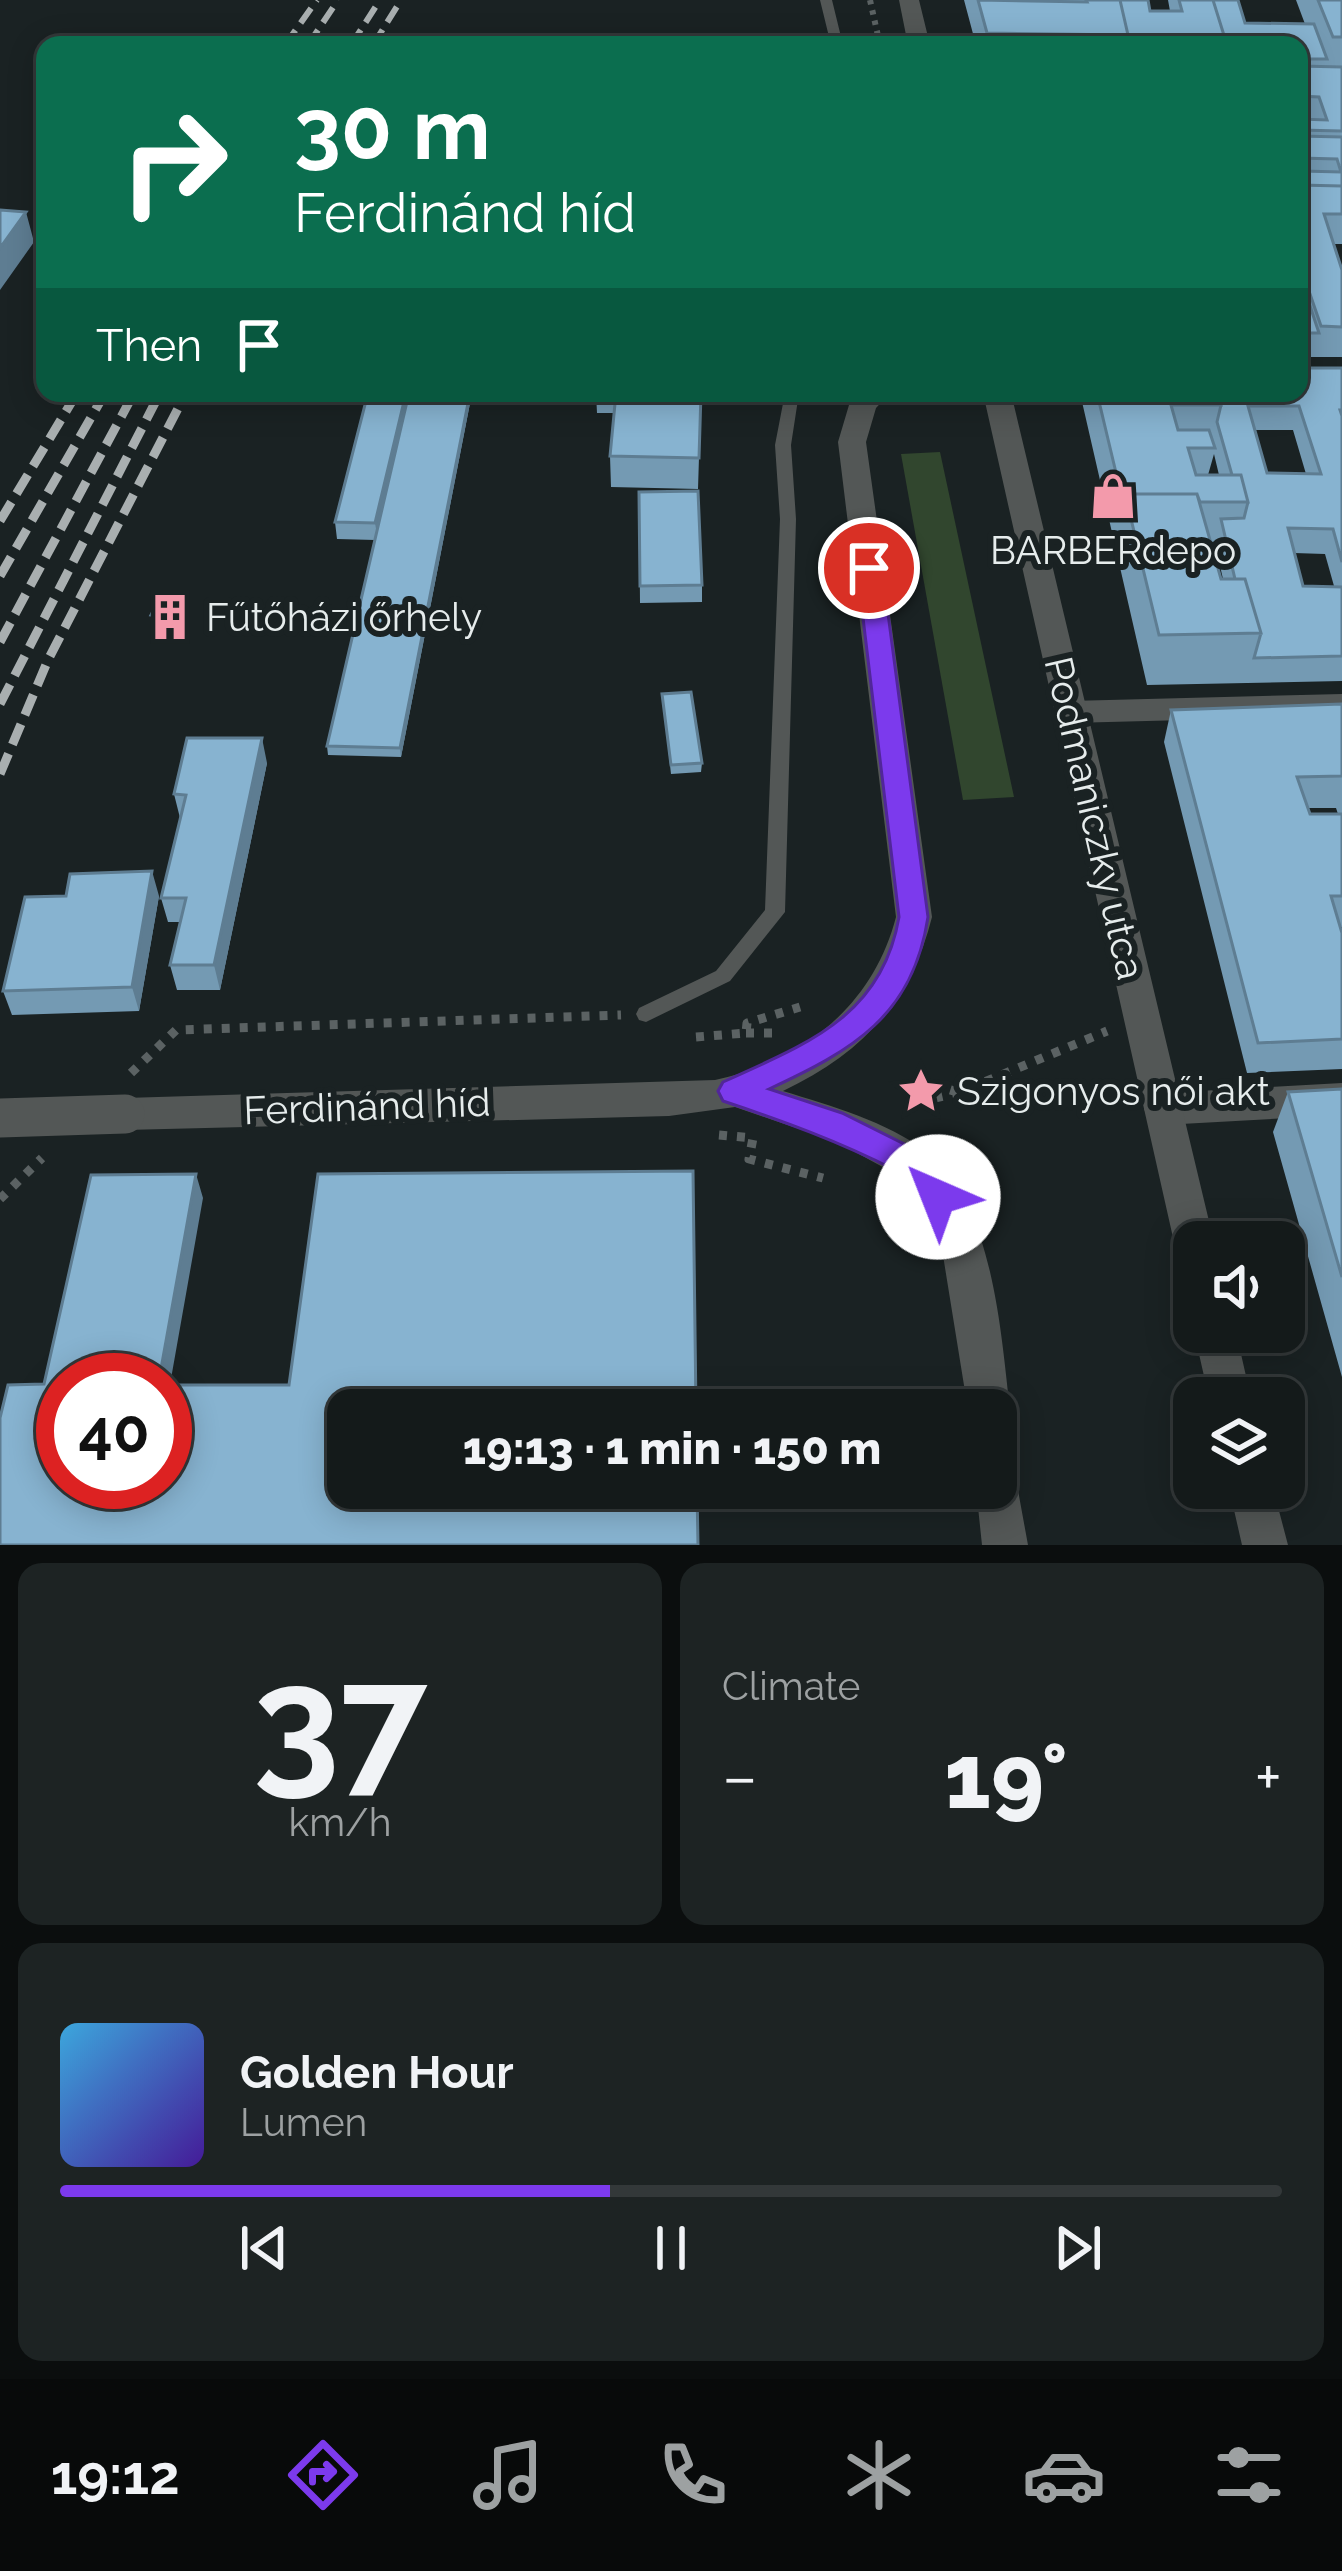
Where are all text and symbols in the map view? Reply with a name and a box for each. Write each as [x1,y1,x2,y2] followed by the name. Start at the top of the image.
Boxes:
[294,80,491,179] text: 30 m
[96,84,252,240] icon: right
[294,181,636,245] text: Ferdinánd híd
[226,312,292,378] icon: arrive
[96,319,202,372] text: Then
[1088,471,1138,521] shop icon: BARBERdepo
[818,517,920,619] pin
[990,527,1236,573] place label: BARBERdepo
[836,535,902,601] icon: arrive
[145,592,195,642] building icon: Fűtőházi őrhely
[206,594,482,640] place label: Fűtőházi őrhely
[1036,652,1154,984] street label: Podmaniczky utca
[896,1066,946,1116] place icon: Szigonyos női akt
[957,1068,1270,1114] place label: Szigonyos női akt
[243,1079,491,1133] street label: Ferdinánd híd
[875,1134,1001,1260] position arrow
[1173,1221,1305,1509] map controls
[1173,1221,1305,1353] button: sound
[36,1353,192,1509] speed limit sign: 40
[1173,1377,1305,1509] button: layers
[463,1422,881,1475] text: 19:13 · 1 min · 150 m
[253,1629,427,1813] text: 37
[722,1663,860,1709] text: Climate
[944,1723,1068,1829] text: 19°
[722,1738,758,1815] text: −
[1255,1738,1282,1815] text: +
[289,1799,391,1845] text: km/h
[240,2046,514,2099] text: Golden Hour
[240,2099,367,2145] text: Lumen
[231,2215,297,2281] icon: previous
[638,2215,704,2281] icon: pause
[1045,2215,1111,2281] icon: next
[281,2433,365,2517] icon: directions
[466,2433,550,2517] icon: music
[651,2433,735,2517] icon: phone
[837,2433,921,2517] icon: climate
[1022,2433,1106,2517] icon: car
[1207,2433,1291,2517] icon: filters
[51,2443,180,2507] text: 19:12

